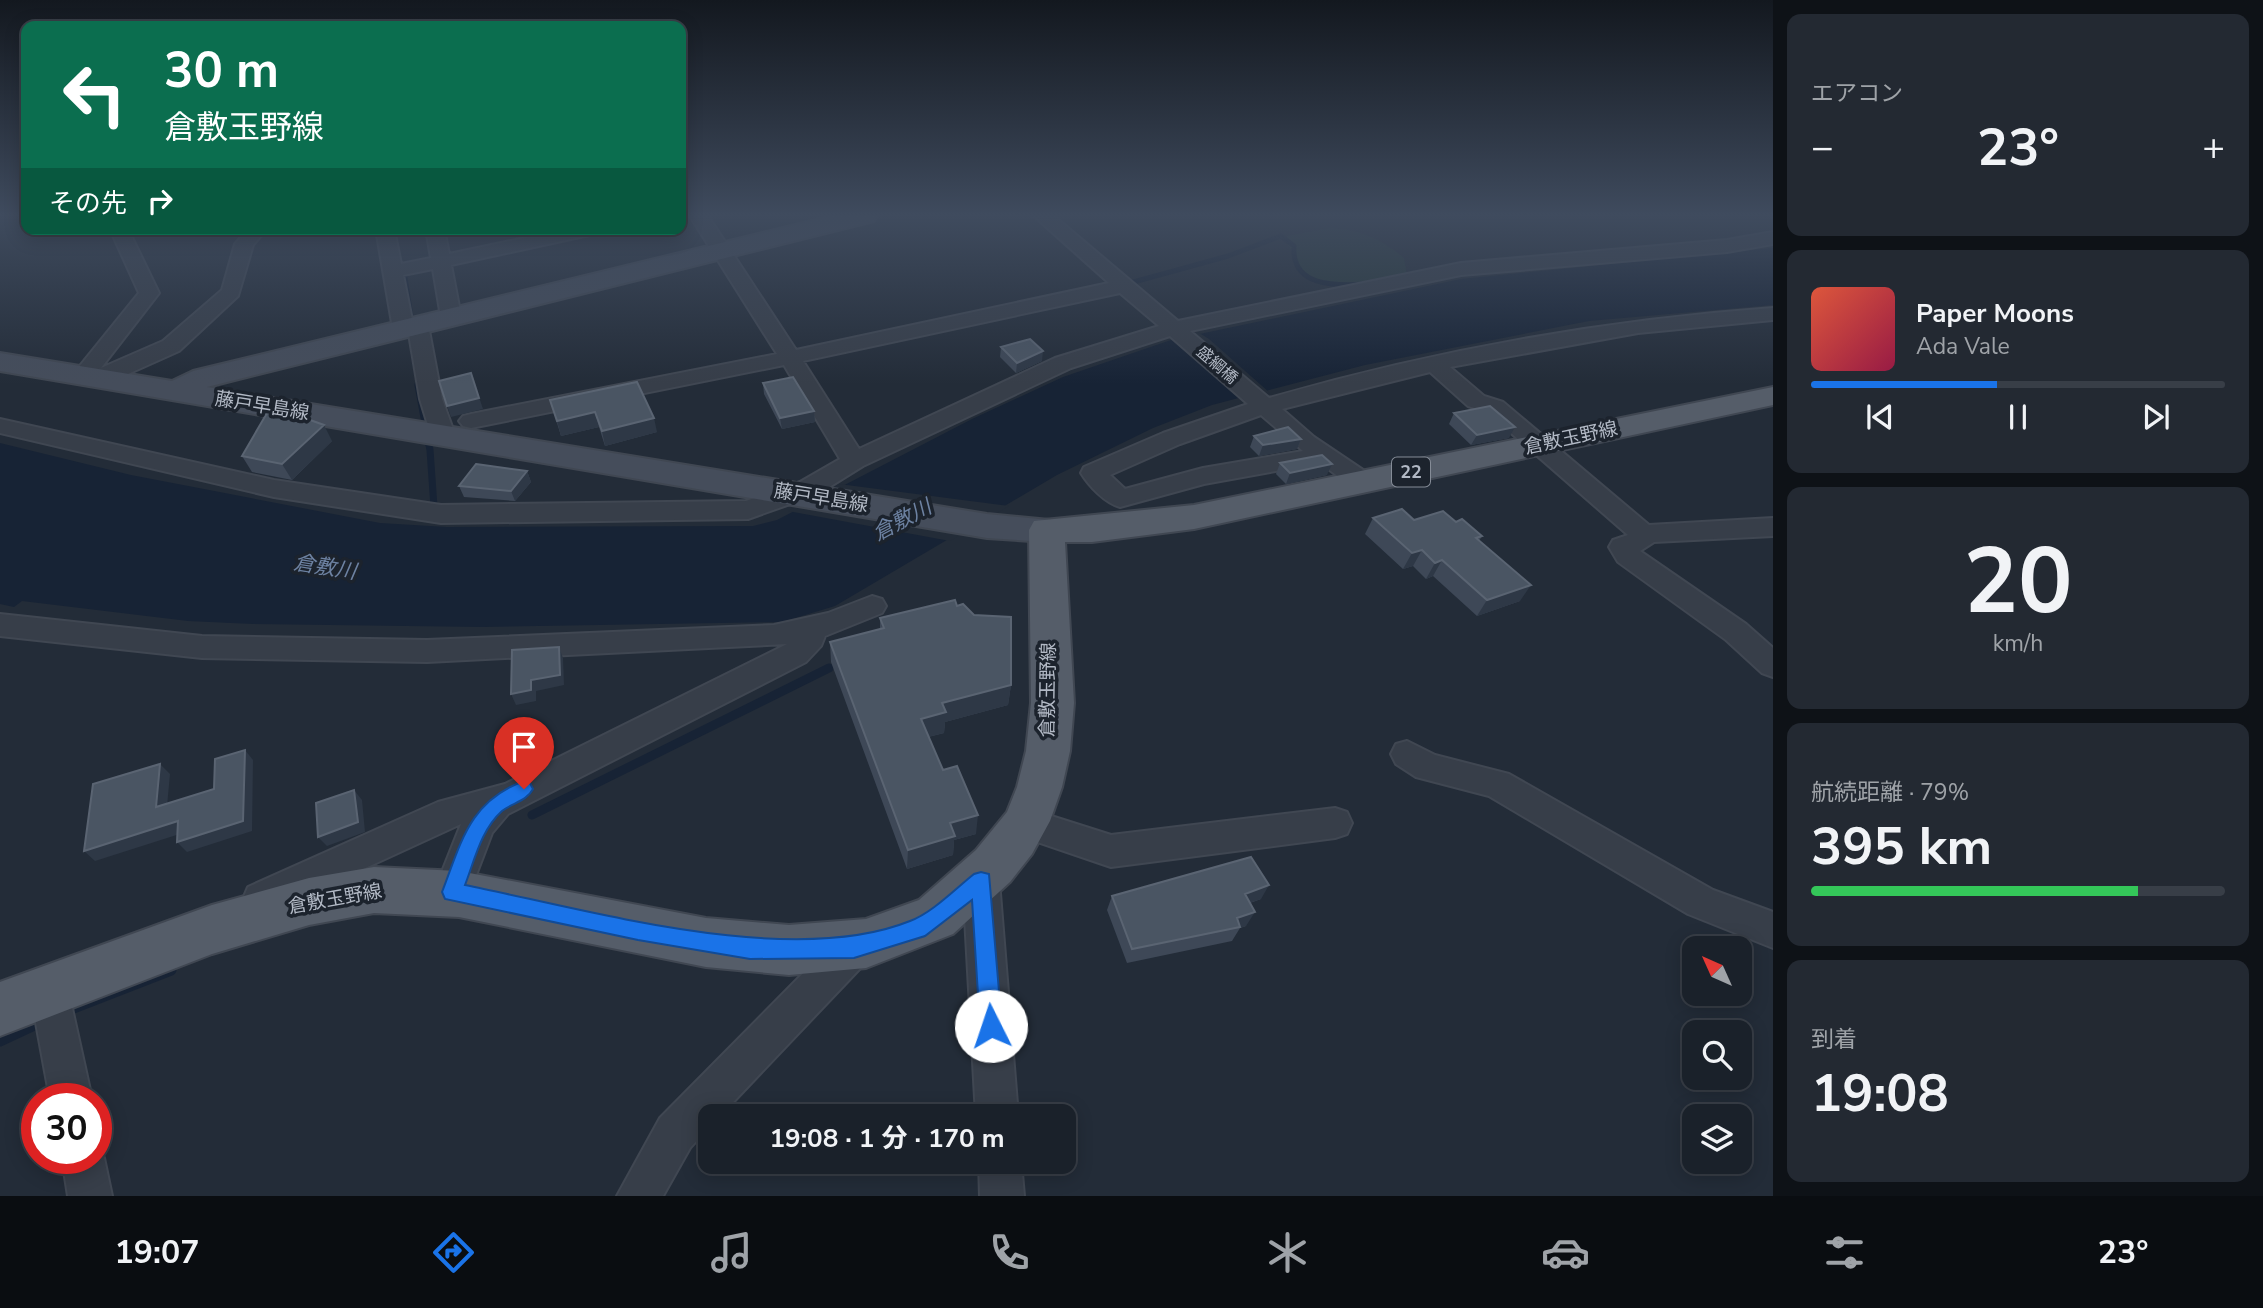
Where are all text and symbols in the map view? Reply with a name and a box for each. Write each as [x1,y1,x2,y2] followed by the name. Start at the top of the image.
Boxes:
[164,37,279,104] text: 30 m
[49,49,140,140] icon: left
[1811,78,1903,109] text: エアコン
[164,106,324,149] text: 倉敷玉野線
[1977,112,2059,183] text: 23°
[1811,122,1834,173] text: −
[2202,122,2225,173] text: +
[141,182,179,220] icon: right
[49,186,127,221] text: その先
[1916,296,2074,331] text: Paper Moons
[1916,331,2010,362] text: Ada Vale
[1192,341,1242,389] street label: 盛綱橋
[213,386,311,426] street label: 藤戸早島線
[1861,398,1899,436] icon: previous
[1999,398,2037,436] icon: pause
[2137,398,2175,436] icon: next
[1522,415,1620,461] street label: 倉敷玉野線
[1392,458,1430,486] road number: 22
[772,478,870,518] street label: 藤戸早島線
[868,492,938,547] water label: 倉敷川
[1963,520,2073,644] text: 20
[292,548,360,586] water label: 倉敷川
[1993,628,2043,659] text: km/h
[1034,642,1062,738] street label: 倉敷玉野線
[494,717,554,789] pin
[505,728,543,766] icon: arrive
[1811,777,1969,808] text: 航続距離 · 79%
[1811,811,1992,882] text: 395 km
[286,878,384,920] street label: 倉敷玉野線
[1682,936,1752,1006] north arrow
[1682,936,1752,1174] map controls
[954,989,1028,1063] position arrow
[1682,1020,1752,1090] button: search
[1811,1024,1857,1055] text: 到着
[1811,1058,1949,1129] text: 19:08
[21,1083,112,1174] speed limit sign: 30
[1682,1104,1752,1174] button: layers
[769,1121,1005,1156] text: 19:08 · 1 分 · 170 m
[429,1228,478,1277] icon: directions
[707,1228,756,1277] icon: music
[985,1228,1034,1277] icon: phone
[1263,1228,1312,1277] icon: climate
[1541,1228,1590,1277] icon: car
[1820,1228,1869,1277] icon: filters
[115,1231,199,1274] text: 19:07
[2098,1231,2148,1274] text: 23°

